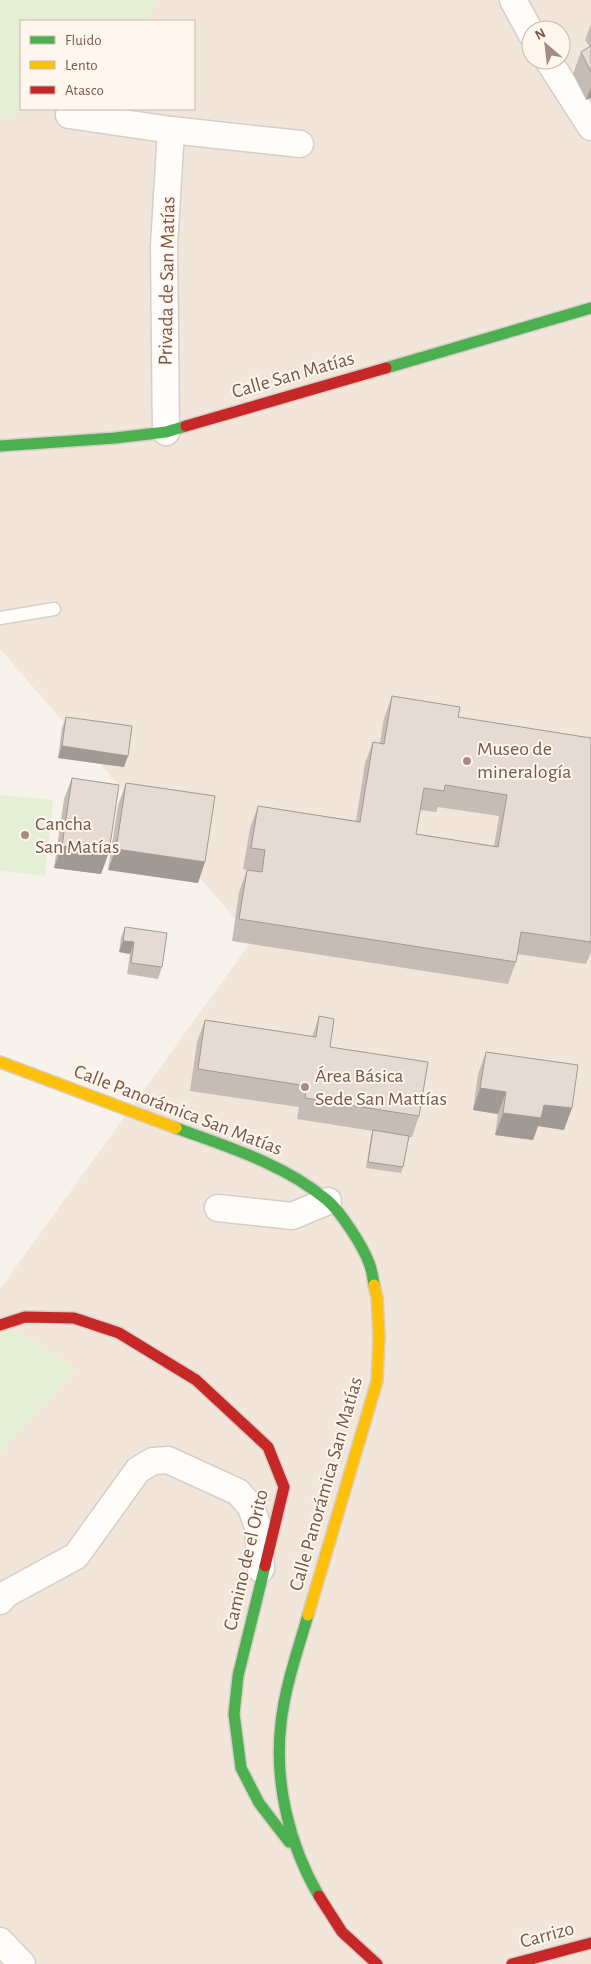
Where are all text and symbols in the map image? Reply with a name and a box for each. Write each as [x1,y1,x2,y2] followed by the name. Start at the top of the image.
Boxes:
[20,20,195,110] legend
[521,20,571,70] north arrow
[533,26,548,43] text: N
[65,33,102,48] text: Fluido
[65,58,98,73] text: Lento
[65,83,104,98] text: Atasco
[156,196,178,366] street label: Privada de San Matías
[229,348,357,402] street label: Calle San Matías
[477,739,571,782] place label: Museo de mineralogía
[461,755,473,767] marker: Museo de mineralogía
[35,814,119,857] place label: Cancha San Matías
[19,829,31,841] marker: Cancha San Matías
[71,1061,285,1159] street label: Calle Panorámica San Matías
[315,1065,447,1109] place label: Área Básica Sede San Mattías
[299,1081,311,1093] marker: Área Básica Sede San Mattías
[286,1375,366,1593] street label: Calle Panorámica San Matías
[220,1488,272,1632] street label: Camino de el Orito
[518,1918,576,1952] street label: Carrizo

